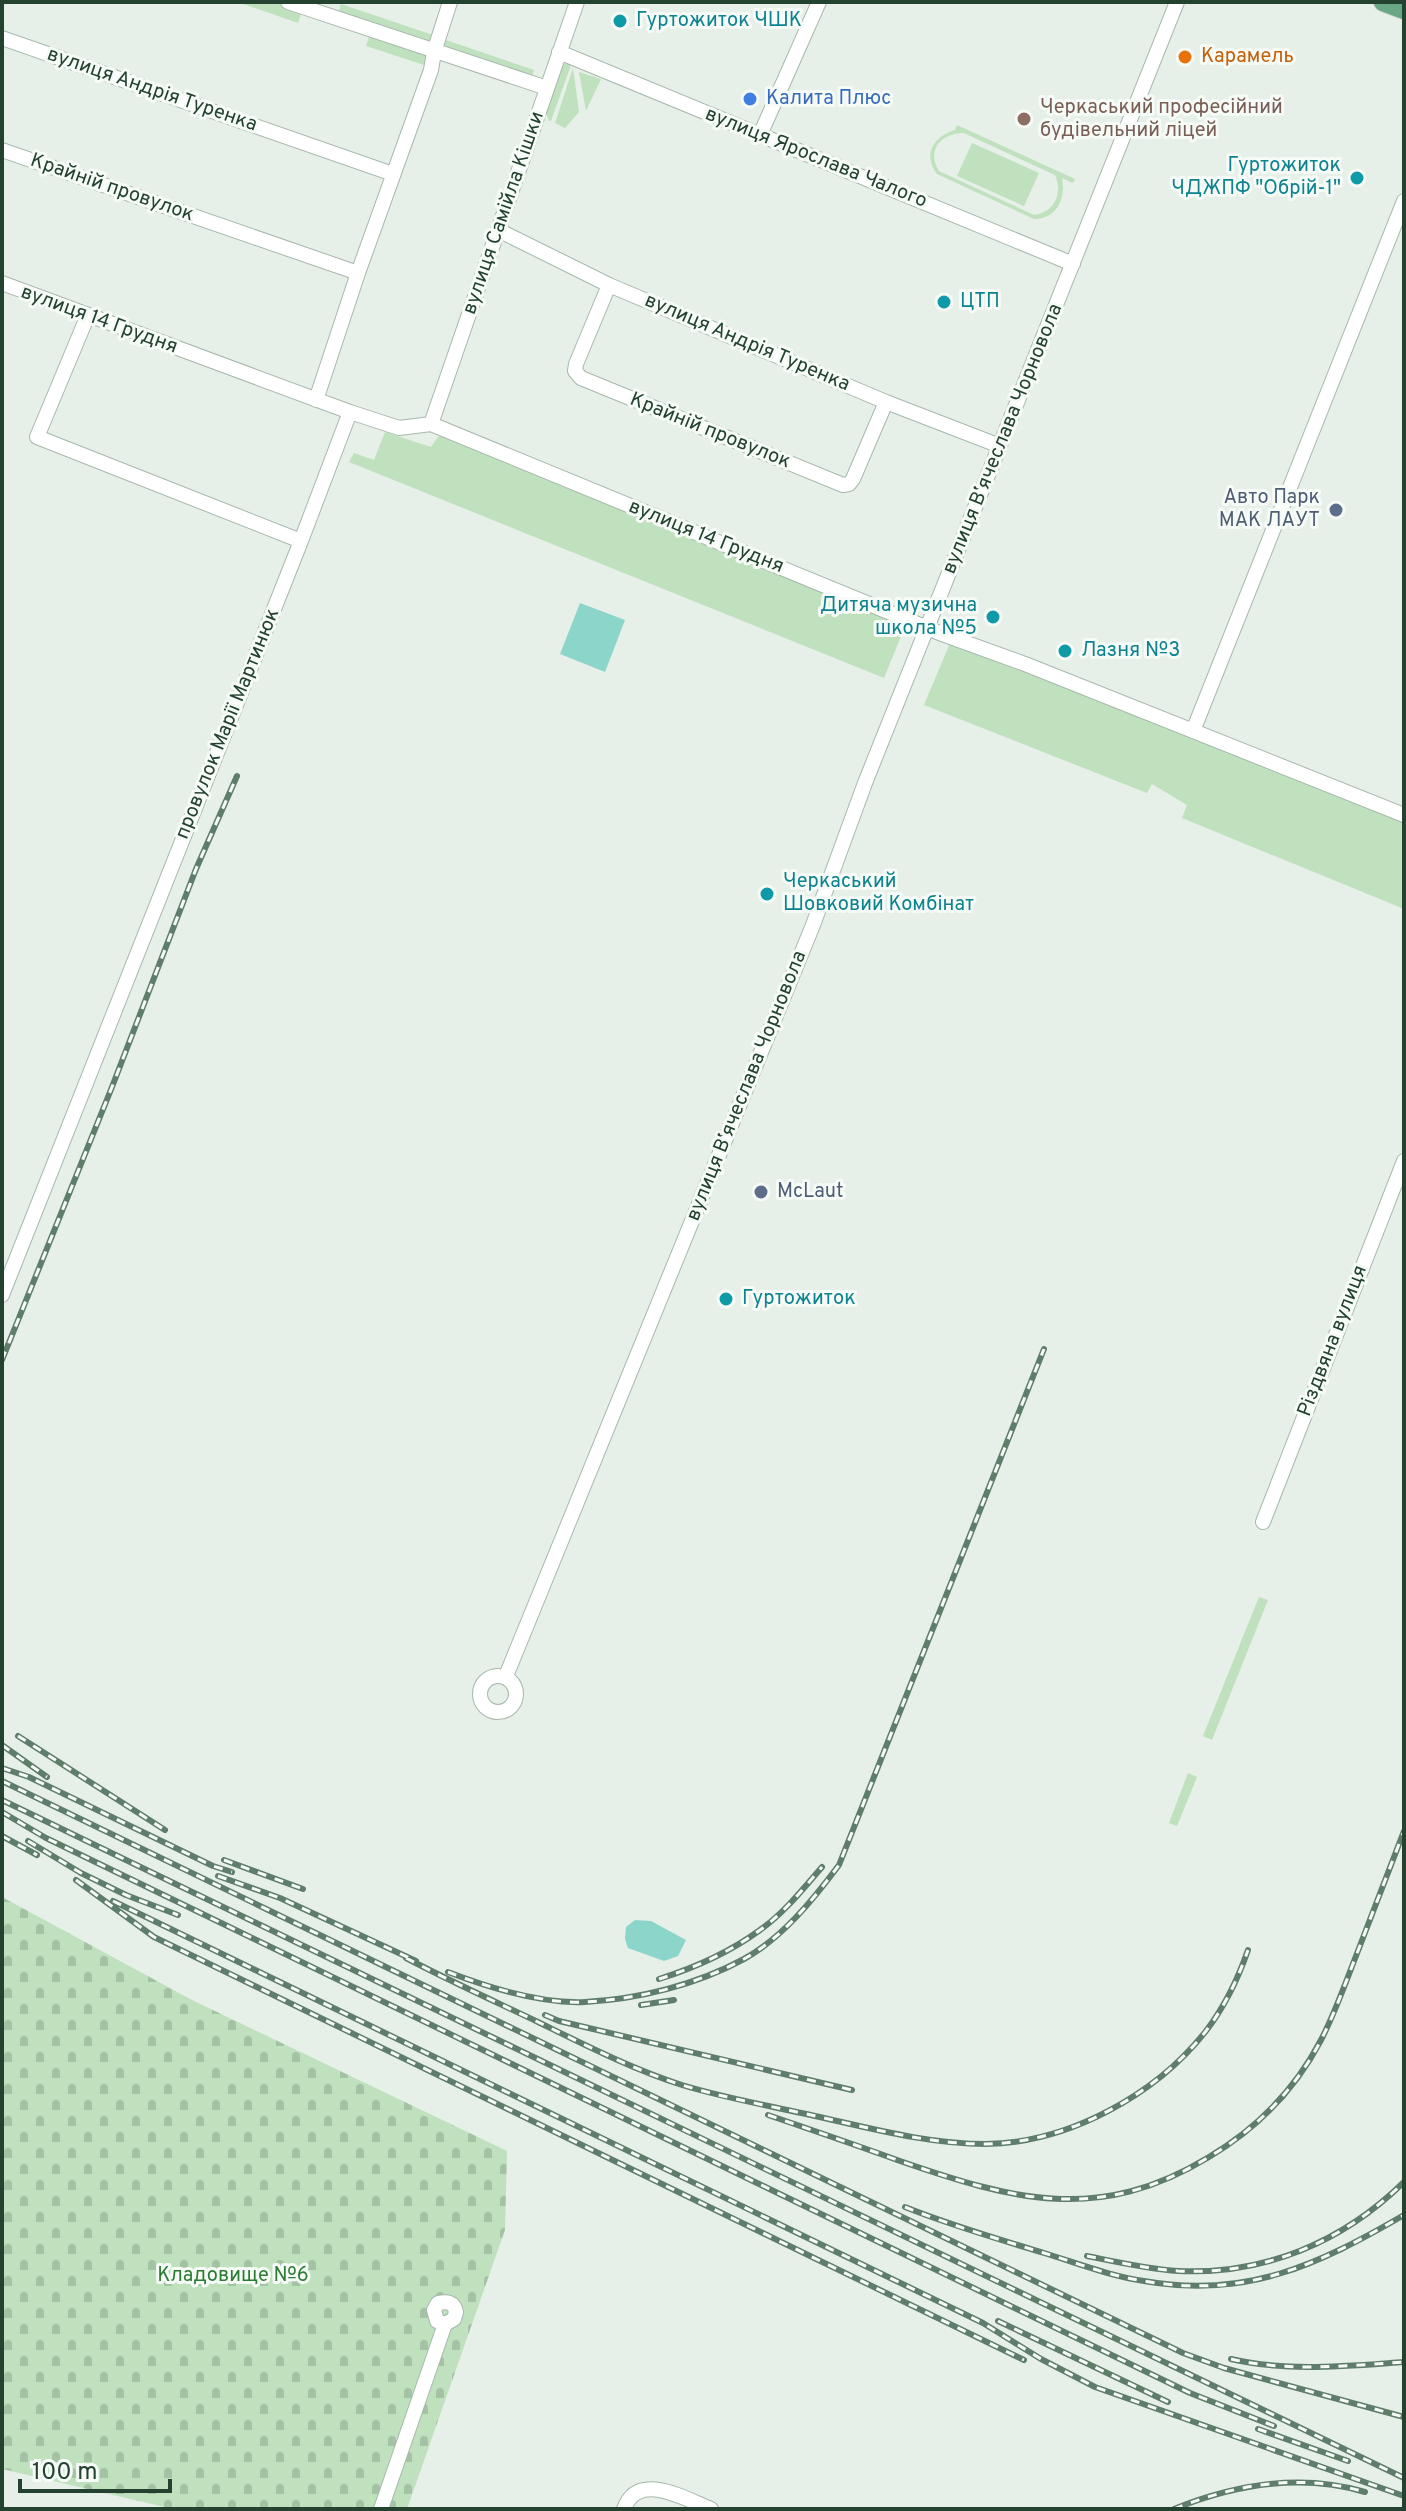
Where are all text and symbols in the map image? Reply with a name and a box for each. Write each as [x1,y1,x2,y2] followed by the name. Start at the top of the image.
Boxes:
[636,8,802,34] place label: Гуртожиток ЧШК
[611,12,629,30] marker: Гуртожиток ЧШК
[43,42,261,138] street label: вулиця Андрія Туренка
[1201,44,1294,70] place label: Карамель
[1176,48,1194,66] marker: Карамель
[766,86,891,112] place label: Калита Плюс
[741,90,759,108] marker: Калита Плюс
[1040,95,1283,144] place label: Черкаський професійний будівельний ліцей
[701,101,931,215] street label: вулиця Ярослава Чалого
[457,108,551,318] street label: вулиця Самійла Кішки
[1015,110,1033,128] marker: Черкаський професійний будівельний ліцей
[27,148,197,228] street label: Крайній провулок
[1171,153,1341,202] place label: Гуртожиток ЧДЖПФ "Обрій-1"
[1348,169,1366,187] marker: Гуртожиток ЧДЖПФ "Обрій-1"
[17,280,181,360] street label: вулиця 14 Грудня
[640,288,854,398] street label: вулиця Андрія Туренка
[960,289,1000,315] place label: ЦТП
[935,293,953,311] marker: ЦТП
[937,300,1069,578] street label: вулиця Вʼячеслава Чорновола
[626,387,794,475] street label: Крайній провулок
[1219,485,1320,534] place label: Авто Парк МАК ЛАУТ
[625,494,787,580] street label: вулиця 14 Грудня
[1327,501,1345,519] marker: Авто Парк МАК ЛАУТ
[820,593,977,642] place label: Дитяча музична школа №5
[170,605,286,843] street label: провулок Марії Мартинюк
[984,608,1002,626] marker: Дитяча музична школа №5
[1081,638,1180,664] place label: Лазня №3
[1056,642,1074,660] marker: Лазня №3
[783,869,974,918] place label: Черкаський Шовковий Комбінат
[758,885,776,903] marker: Черкаський Шовковий Комбінат
[681,947,813,1225] street label: вулиця Вʼячеслава Чорновола
[777,1179,844,1205] place label: McLaut
[752,1183,770,1201] marker: McLaut
[1292,1262,1374,1420] street label: Різдвяна вулиця
[742,1286,856,1312] place label: Гуртожиток
[717,1290,735,1308] marker: Гуртожиток
[157,2263,309,2289] park label: Кладовище №6
[20,2443,170,2493] scale bar
[32,2458,98,2488] text: 100 m

